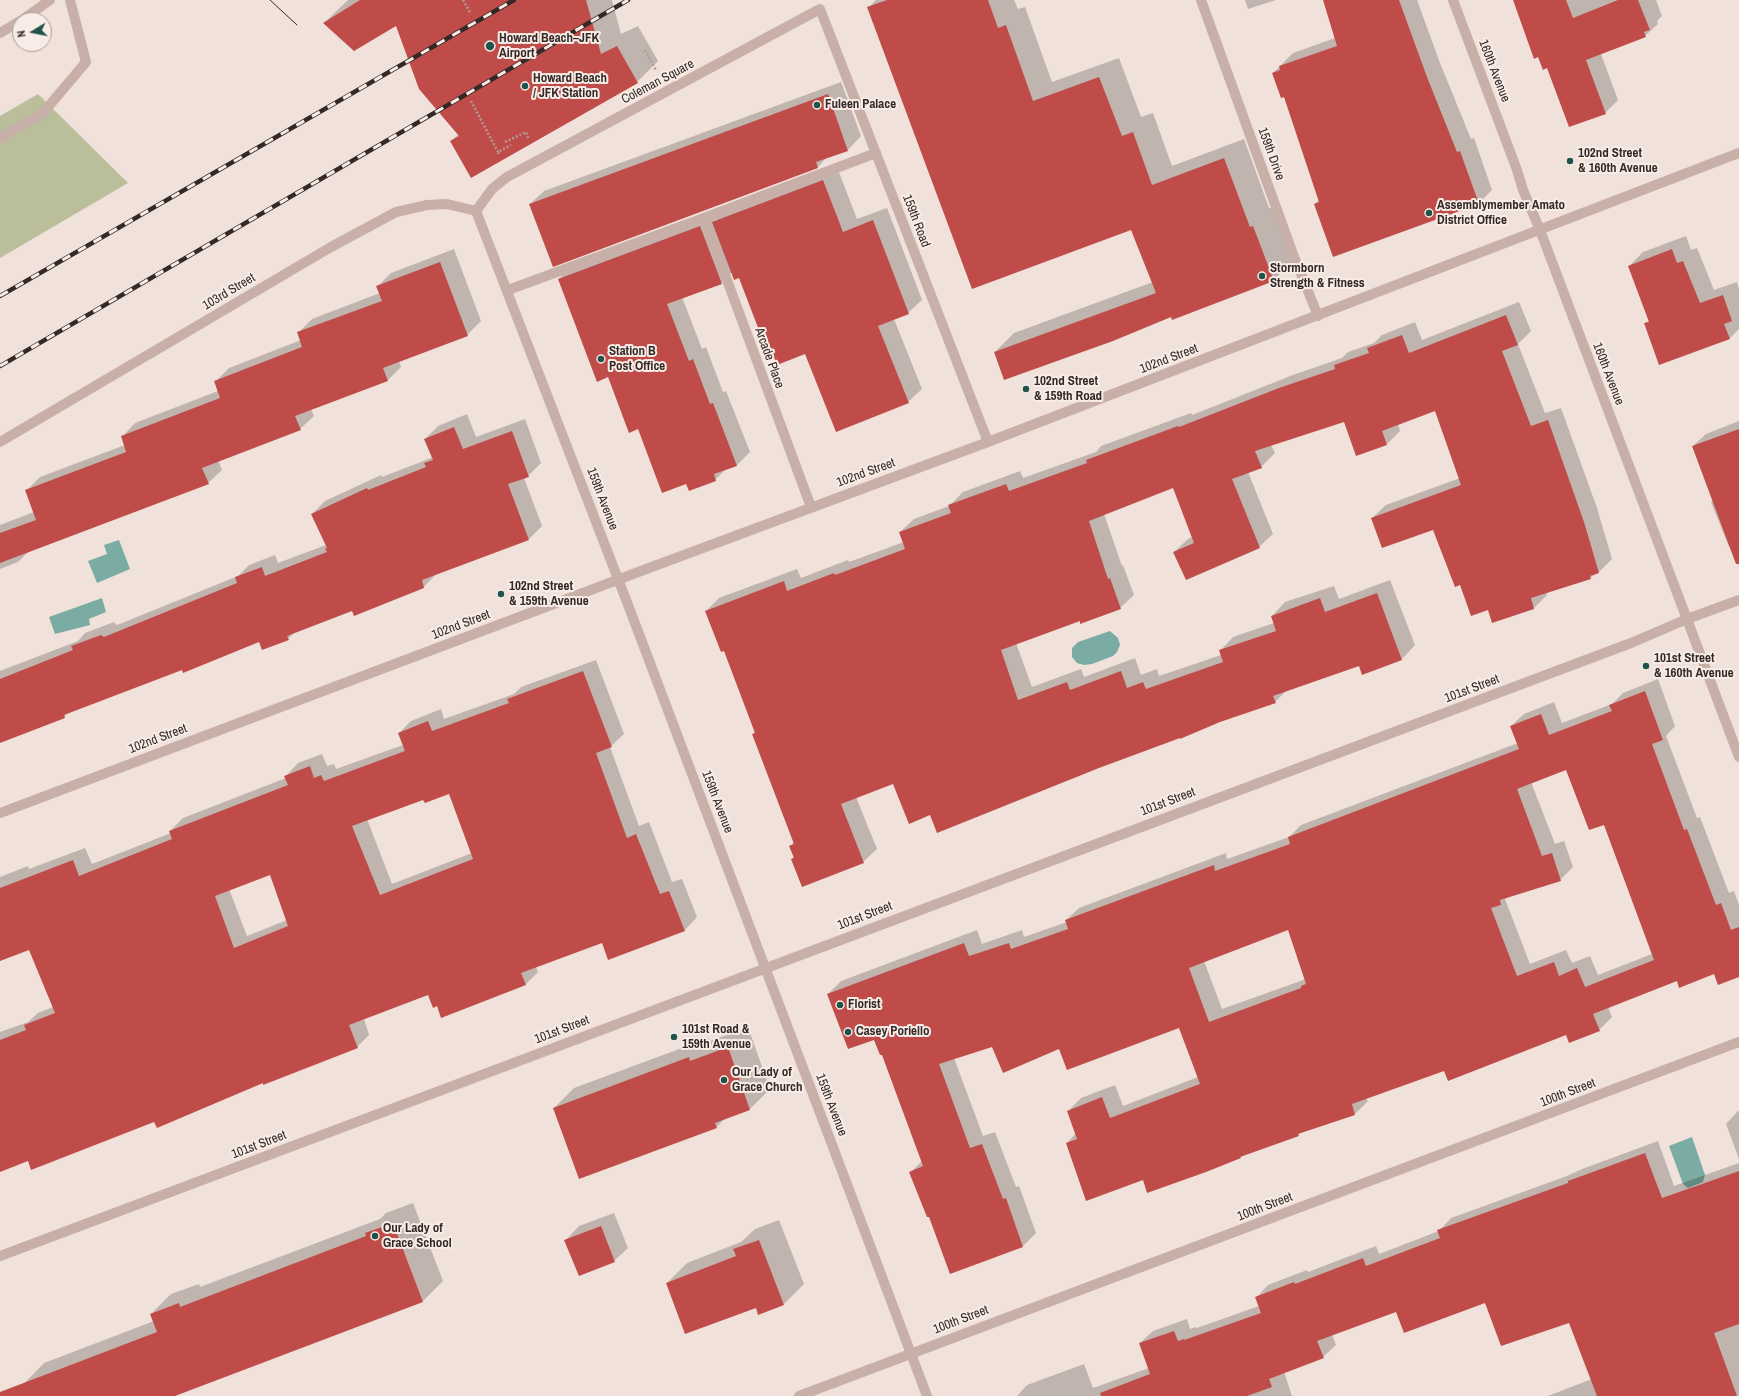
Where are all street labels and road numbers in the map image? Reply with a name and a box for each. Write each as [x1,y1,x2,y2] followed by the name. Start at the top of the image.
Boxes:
[1475,38,1513,104] street label: 160th Avenue
[619,56,697,108] street label: Coleman Square
[1254,125,1288,183] street label: 159th Drive
[899,192,933,250] street label: 159th Road
[200,270,258,314] street label: 103rd Street
[751,326,787,390] street label: Arcade Place
[1138,341,1200,377] street label: 102nd Street
[1589,341,1627,407] street label: 160th Avenue
[835,455,897,491] street label: 102nd Street
[583,466,621,532] street label: 159th Avenue
[430,607,492,643] street label: 102nd Street
[1442,671,1502,707] street label: 101st Street
[127,721,189,757] street label: 102nd Street
[698,769,736,835] street label: 159th Avenue
[1138,784,1198,820] street label: 101st Street
[835,898,895,934] street label: 101st Street
[532,1012,592,1048] street label: 101st Street
[812,1072,850,1138] street label: 159th Avenue
[1538,1075,1598,1111] street label: 100th Street
[229,1127,289,1163] street label: 101st Street
[1235,1189,1295,1225] street label: 100th Street
[931,1302,991,1338] street label: 100th Street

